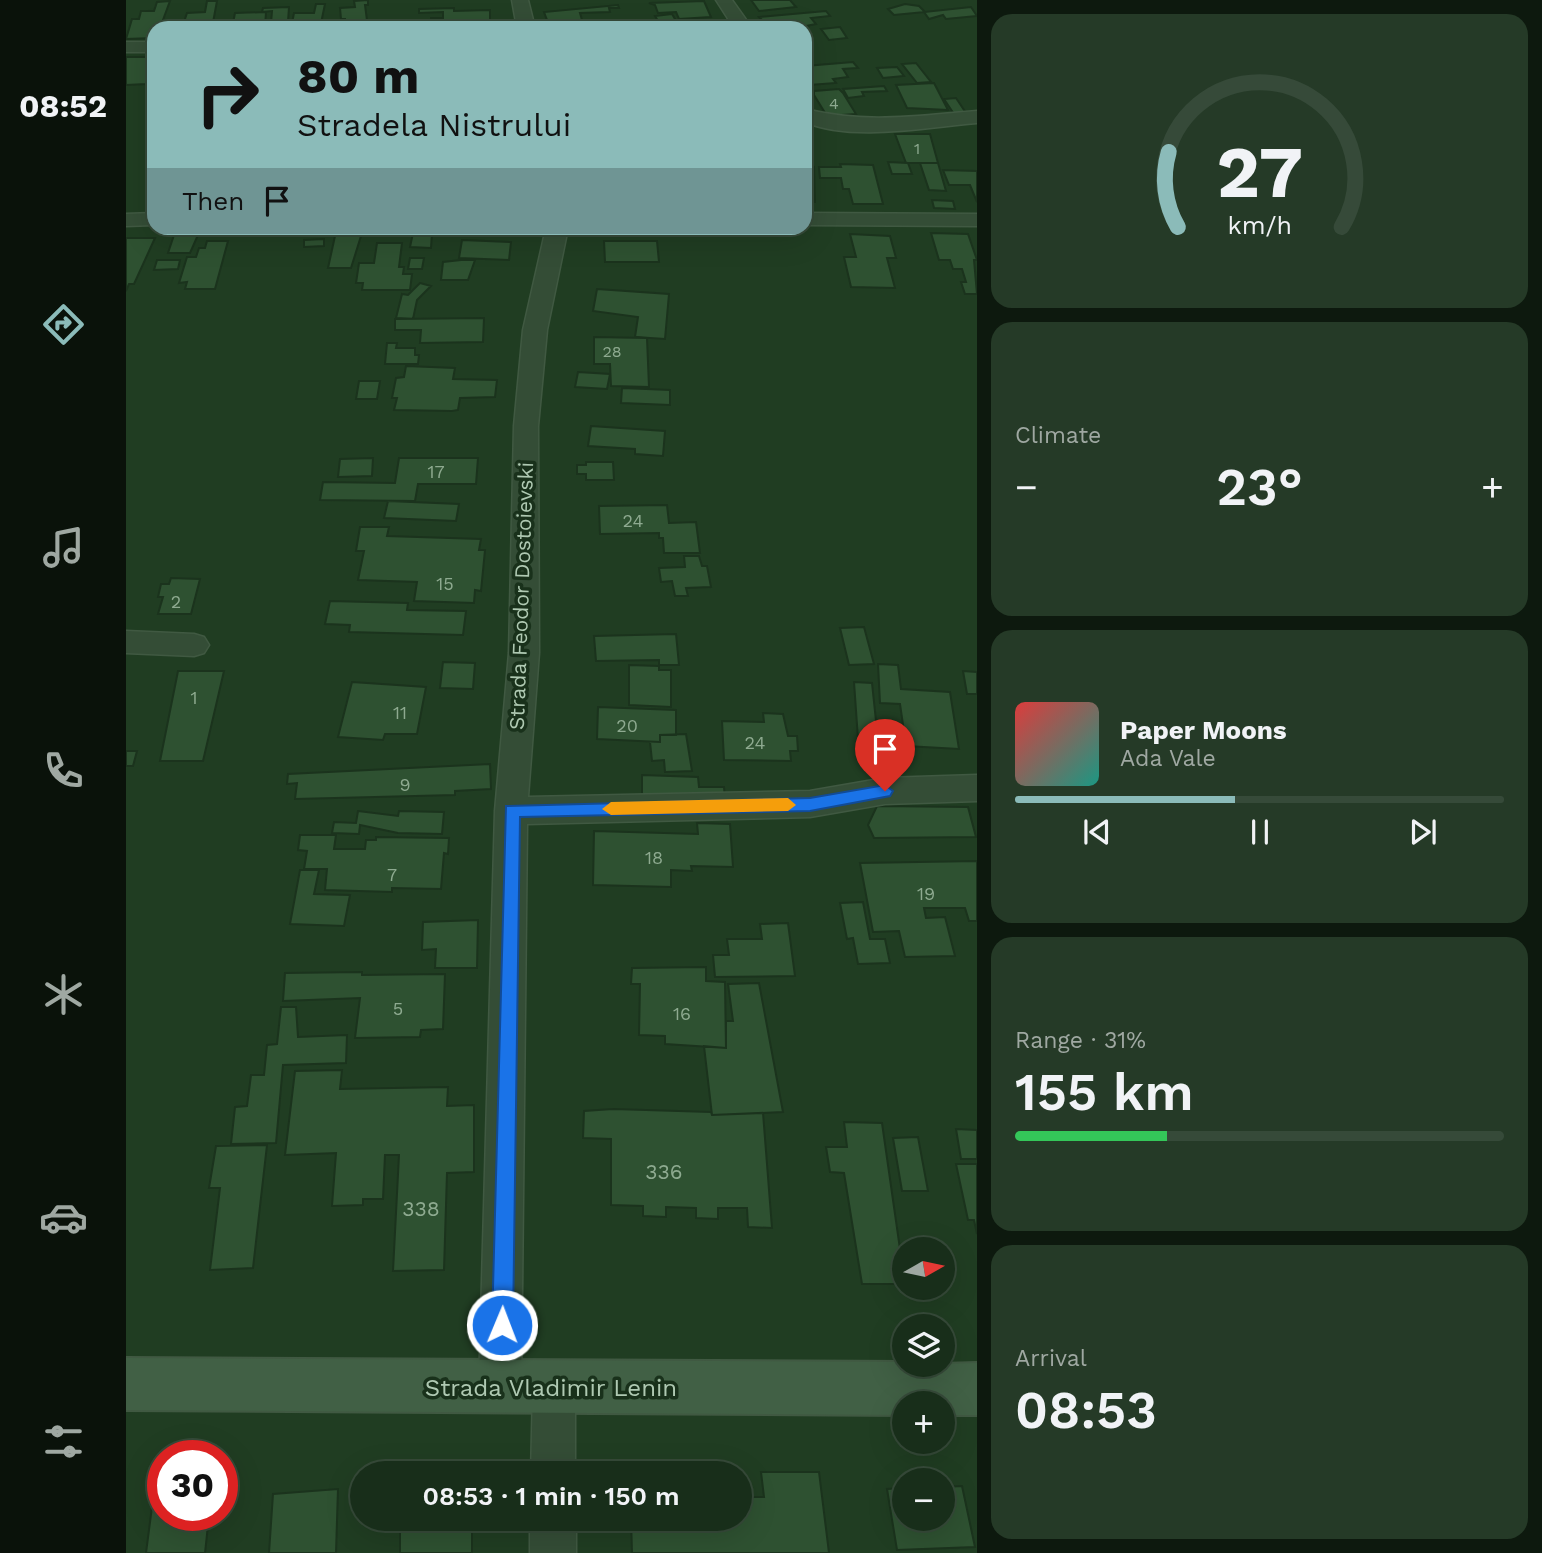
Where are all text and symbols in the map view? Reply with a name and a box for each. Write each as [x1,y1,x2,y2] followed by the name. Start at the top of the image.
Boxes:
[297,47,419,105] text: 80 m
[182,49,273,140] icon: right
[19,87,107,125] text: 08:52
[829,94,839,113] house number: 4
[297,106,571,144] text: Stradela Nistrului
[1216,129,1303,215] text: 27
[914,139,920,158] house number: 1
[258,182,296,220] icon: arrive
[182,186,244,216] text: Then
[1227,211,1292,240] text: km/h
[39,300,88,349] icon: directions
[602,342,622,361] house number: 28
[1015,422,1101,449] text: Climate
[1216,457,1303,518] text: 23°
[427,461,445,482] house number: 17
[504,461,538,731] street label: Strada Feodor Dostoievski
[1015,465,1038,509] text: −
[1481,465,1504,509] text: +
[623,510,643,531] house number: 24
[39,523,88,572] icon: music
[436,573,454,594] house number: 15
[171,591,181,612] house number: 2
[190,687,198,708] house number: 1
[393,702,407,723] house number: 11
[616,715,638,736] house number: 20
[1120,715,1287,745] text: Paper Moons
[855,719,915,791] pin
[866,730,904,768] icon: arrive
[745,732,765,753] house number: 24
[1120,745,1216,772] text: Ada Vale
[39,746,88,795] icon: phone
[399,774,411,795] house number: 9
[1078,813,1116,851] icon: previous
[1241,813,1279,851] icon: pause
[1404,813,1442,851] icon: next
[645,847,663,868] house number: 18
[387,864,397,885] house number: 7
[917,883,935,904] house number: 19
[39,970,88,1019] icon: climate
[393,998,403,1019] house number: 5
[673,1003,691,1024] house number: 16
[1015,1027,1146,1054] text: Range · 31%
[1015,1062,1194,1123] text: 155 km
[645,1159,683,1184] house number: 336
[39,1193,88,1242] icon: car
[402,1196,440,1221] house number: 338
[892,1237,956,1300] north arrow
[892,1237,955,1531] map controls
[465,1288,539,1362] position arrow
[892,1314,955,1377] button: layers
[1015,1345,1087,1372] text: Arrival
[425,1374,677,1402] street label: Strada Vladimir Lenin
[1015,1380,1157,1441] text: 08:53
[892,1391,955,1454] button: +
[39,1417,88,1466] icon: filters
[147,1440,238,1531] speed limit sign: 30
[892,1468,955,1531] button: −
[422,1481,680,1511] text: 08:53 · 1 min · 150 m

